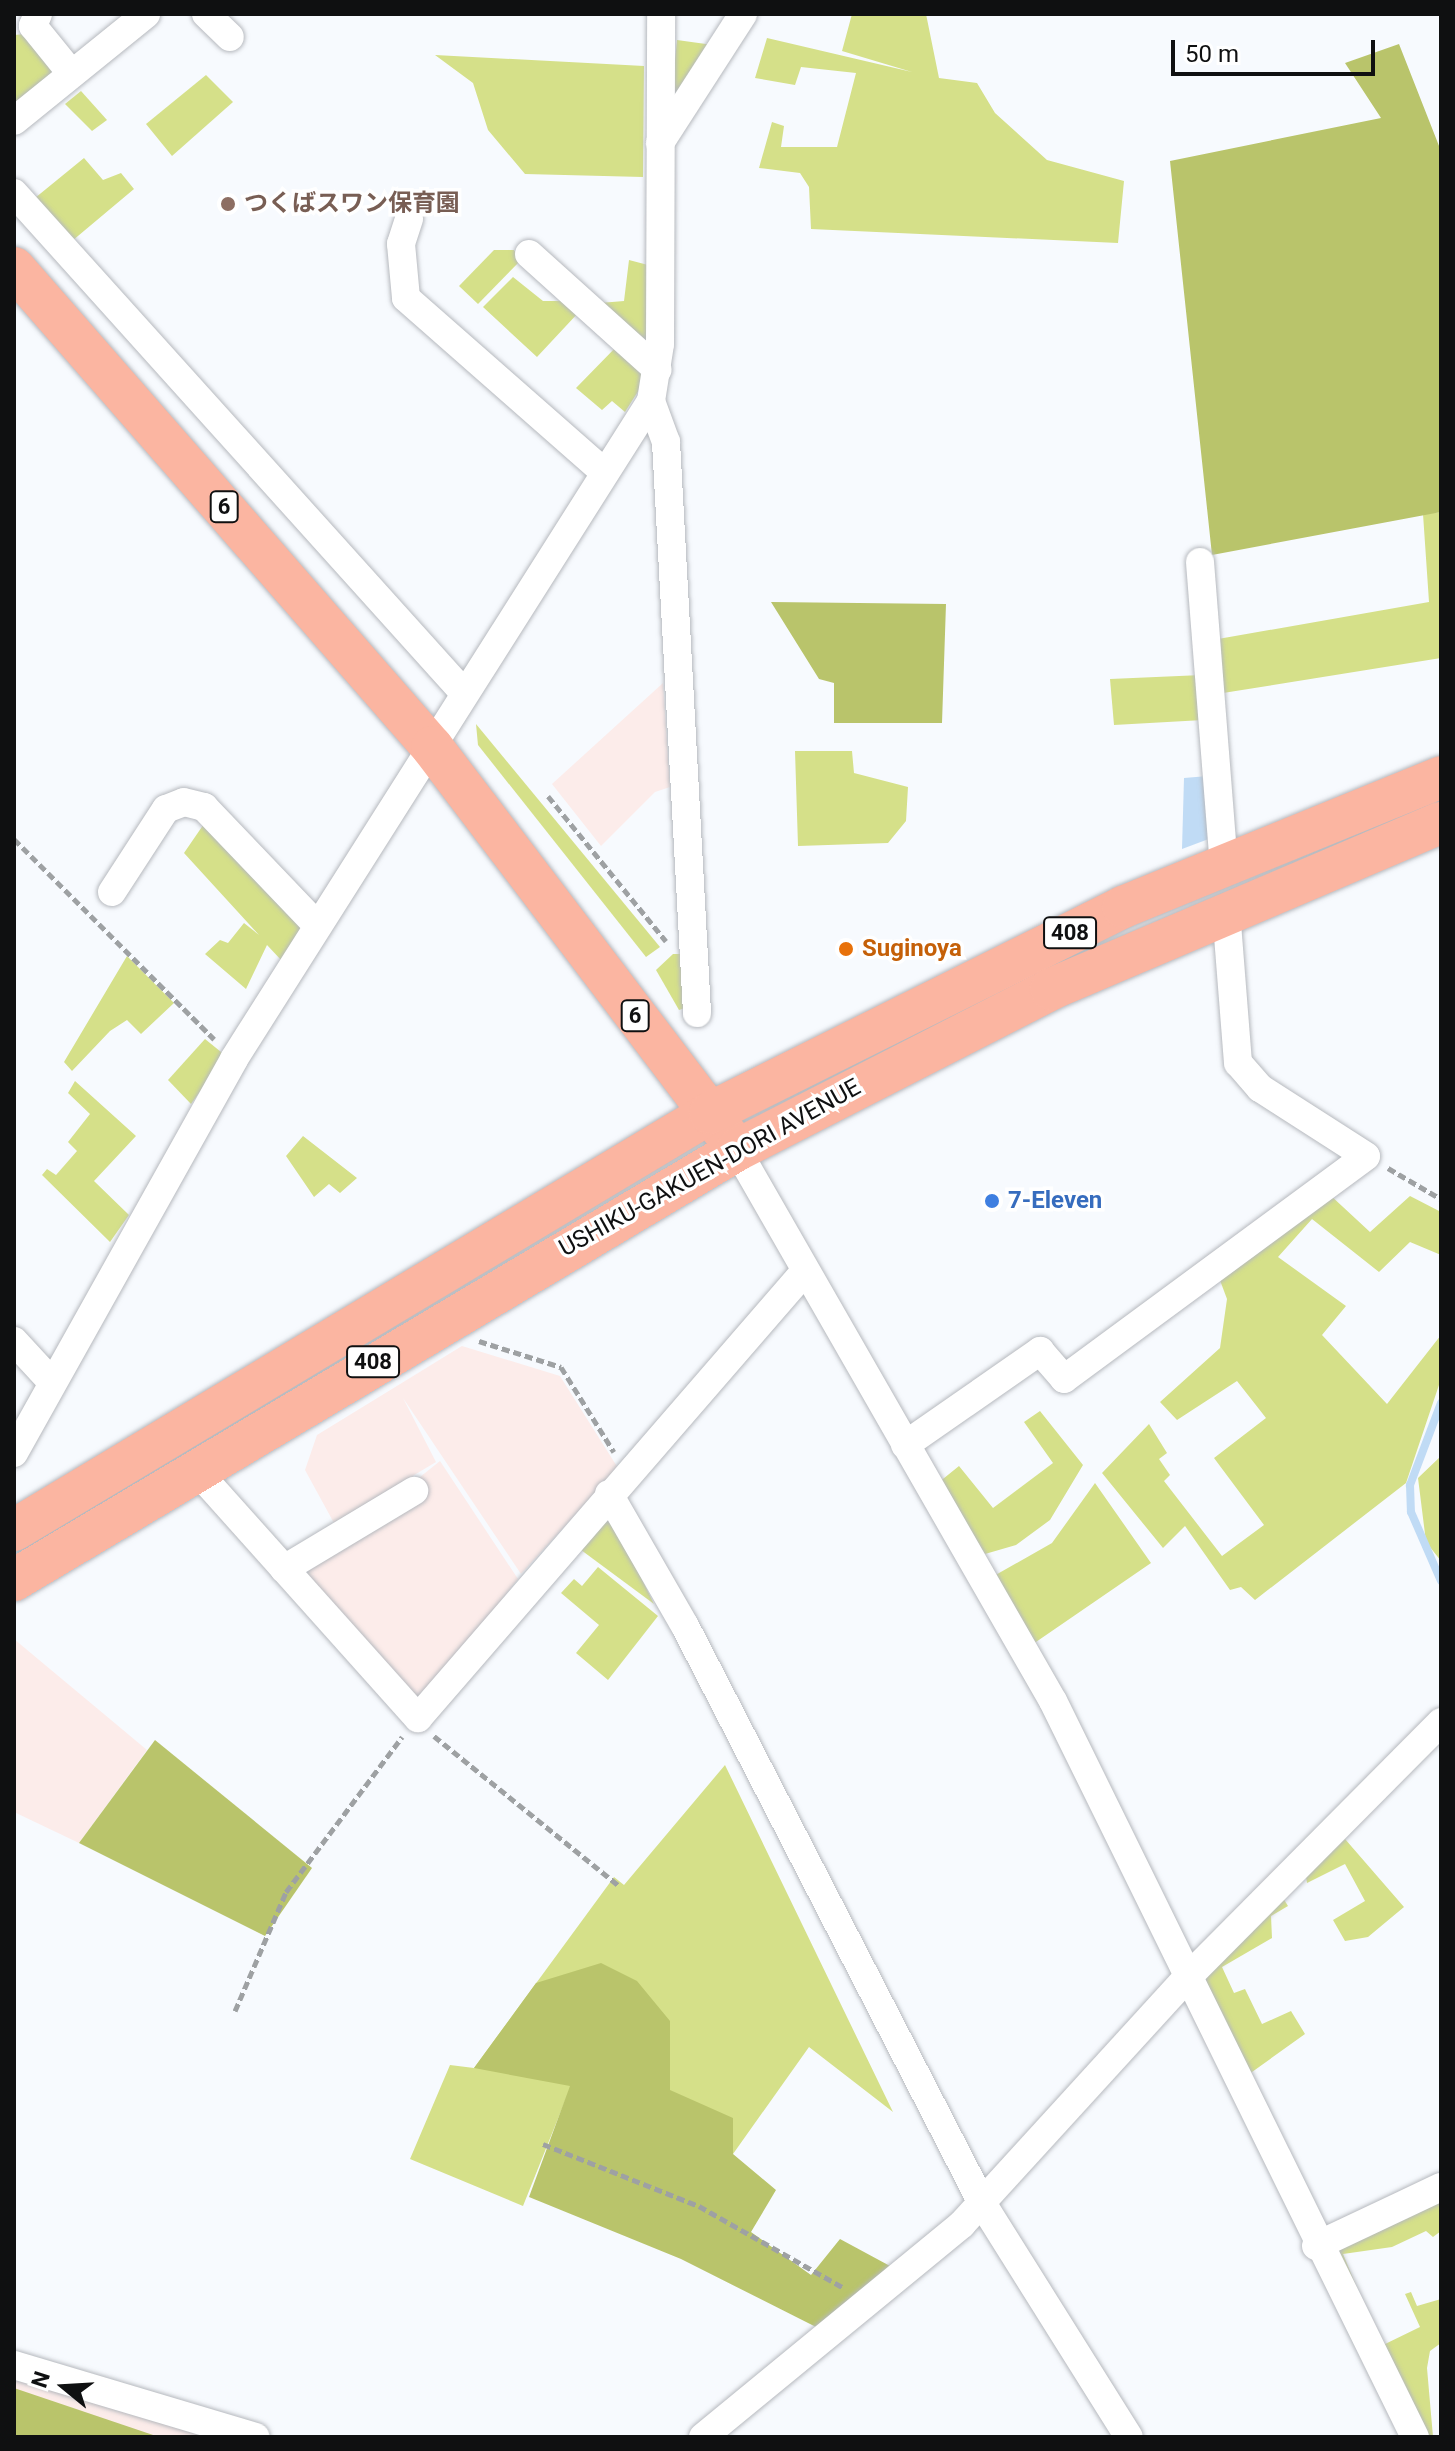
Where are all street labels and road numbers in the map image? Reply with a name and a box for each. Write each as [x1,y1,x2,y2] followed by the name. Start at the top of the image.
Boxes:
[208,489,240,525] road number: 6
[1042,915,1098,951] road number: 408
[619,998,651,1034] road number: 6
[554,1073,866,1263] street label: USHIKU-GAKUEN-DORI AVENUE
[345,1344,401,1380] road number: 408

